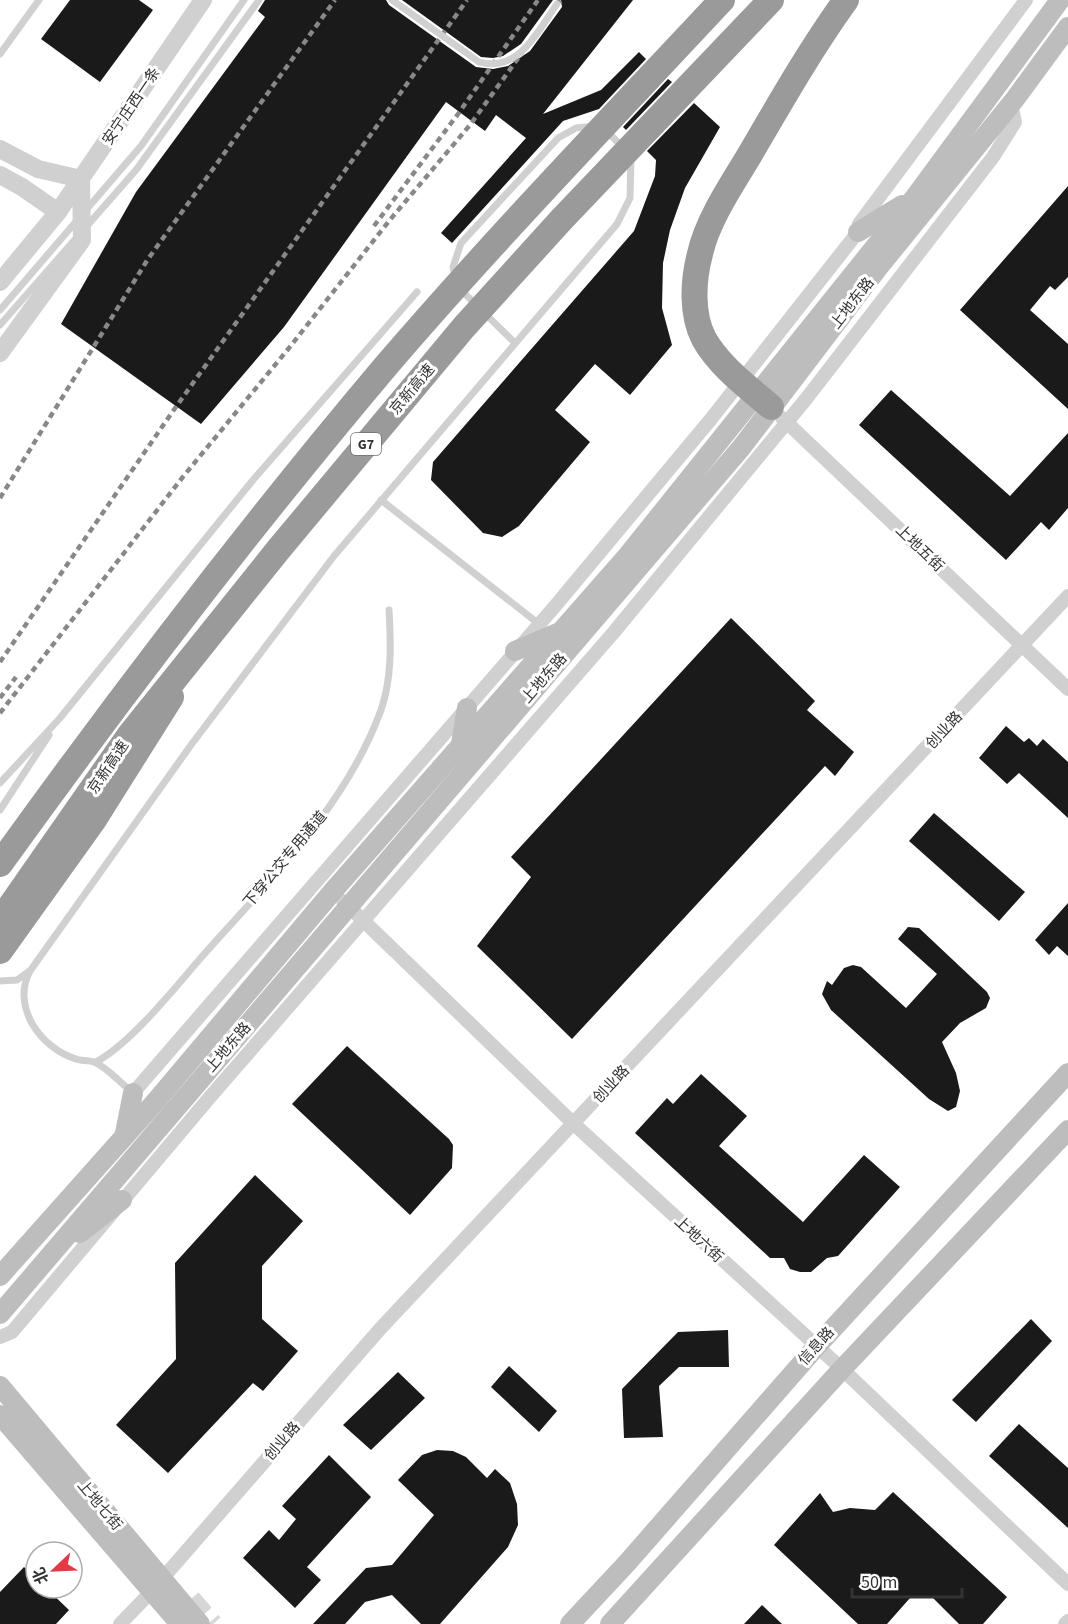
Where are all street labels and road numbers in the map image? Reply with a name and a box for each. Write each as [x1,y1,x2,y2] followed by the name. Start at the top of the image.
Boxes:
[98,63,165,149] street label: 安宁庄西一条
[826,273,879,333] street label: 上地东路
[385,360,440,419] street label: 京新高速
[351,433,381,455] road number: G7
[891,520,949,577] street label: 上地五街
[517,649,572,708] street label: 上地东路
[921,707,967,754] street label: 创业路
[83,737,134,798] street label: 京新高速
[239,807,332,912] street label: 下穿公交专用通道
[201,1018,256,1077] street label: 上地东路
[588,1061,634,1108] street label: 创业路
[670,1211,728,1268] street label: 上地六街
[794,1323,839,1370] street label: 信息路
[260,1417,305,1465] street label: 创业路
[72,1476,127,1535] street label: 上地七街

